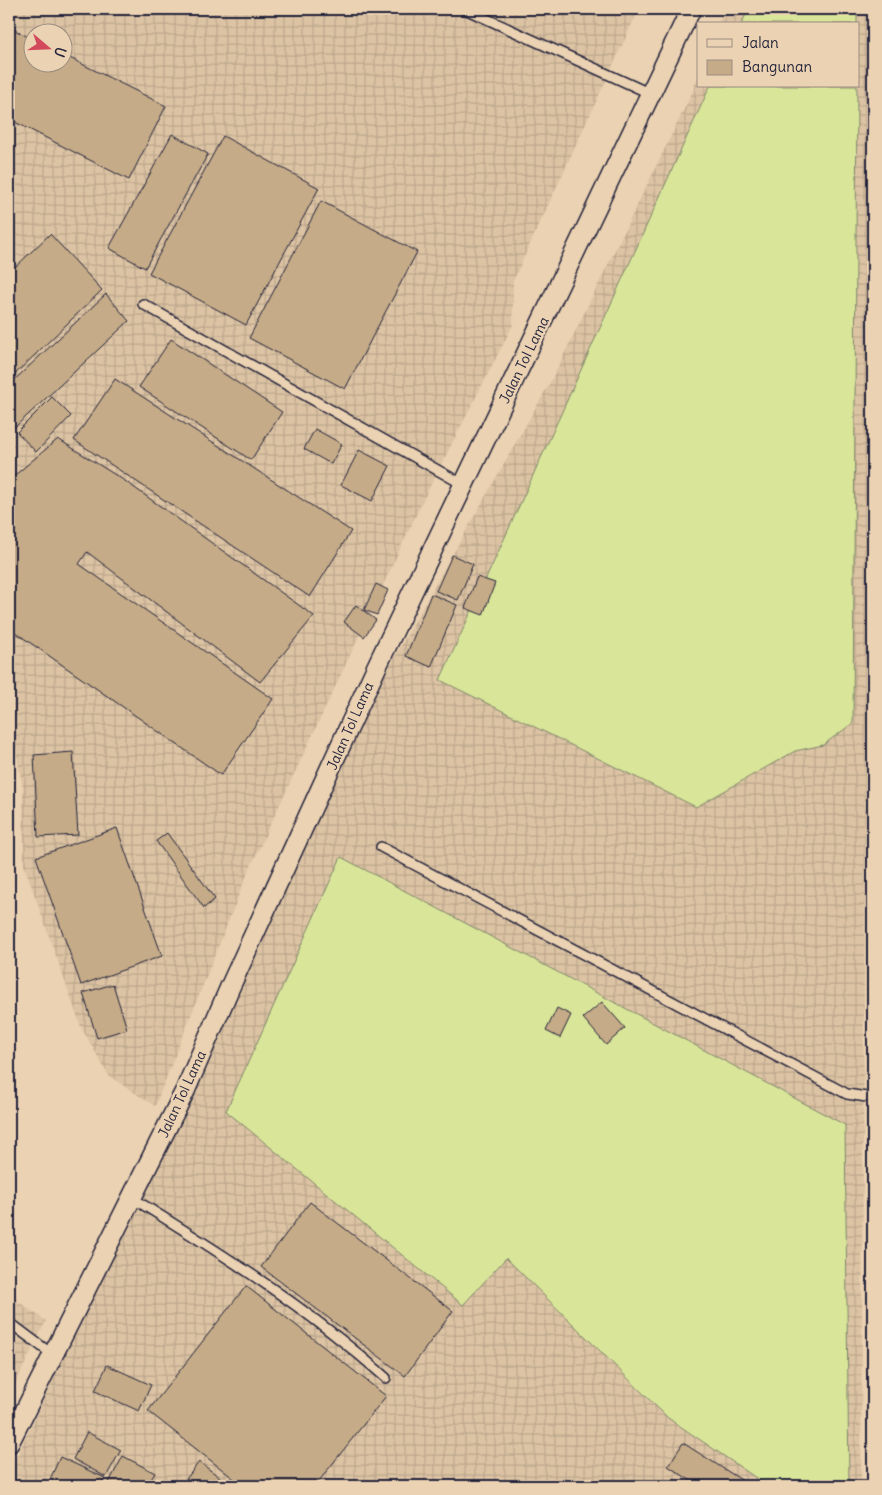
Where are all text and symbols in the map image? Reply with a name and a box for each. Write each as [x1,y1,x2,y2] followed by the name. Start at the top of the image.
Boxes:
[22,22,72,72] north arrow
[697,22,860,88] legend
[742,33,779,52] text: Jalan
[50,45,70,60] text: U
[742,57,812,76] text: Bangunan
[495,314,553,406] street label: Jalan Tol Lama
[323,679,377,773] street label: Jalan Tol Lama
[154,1048,210,1140] street label: Jalan Tol Lama

